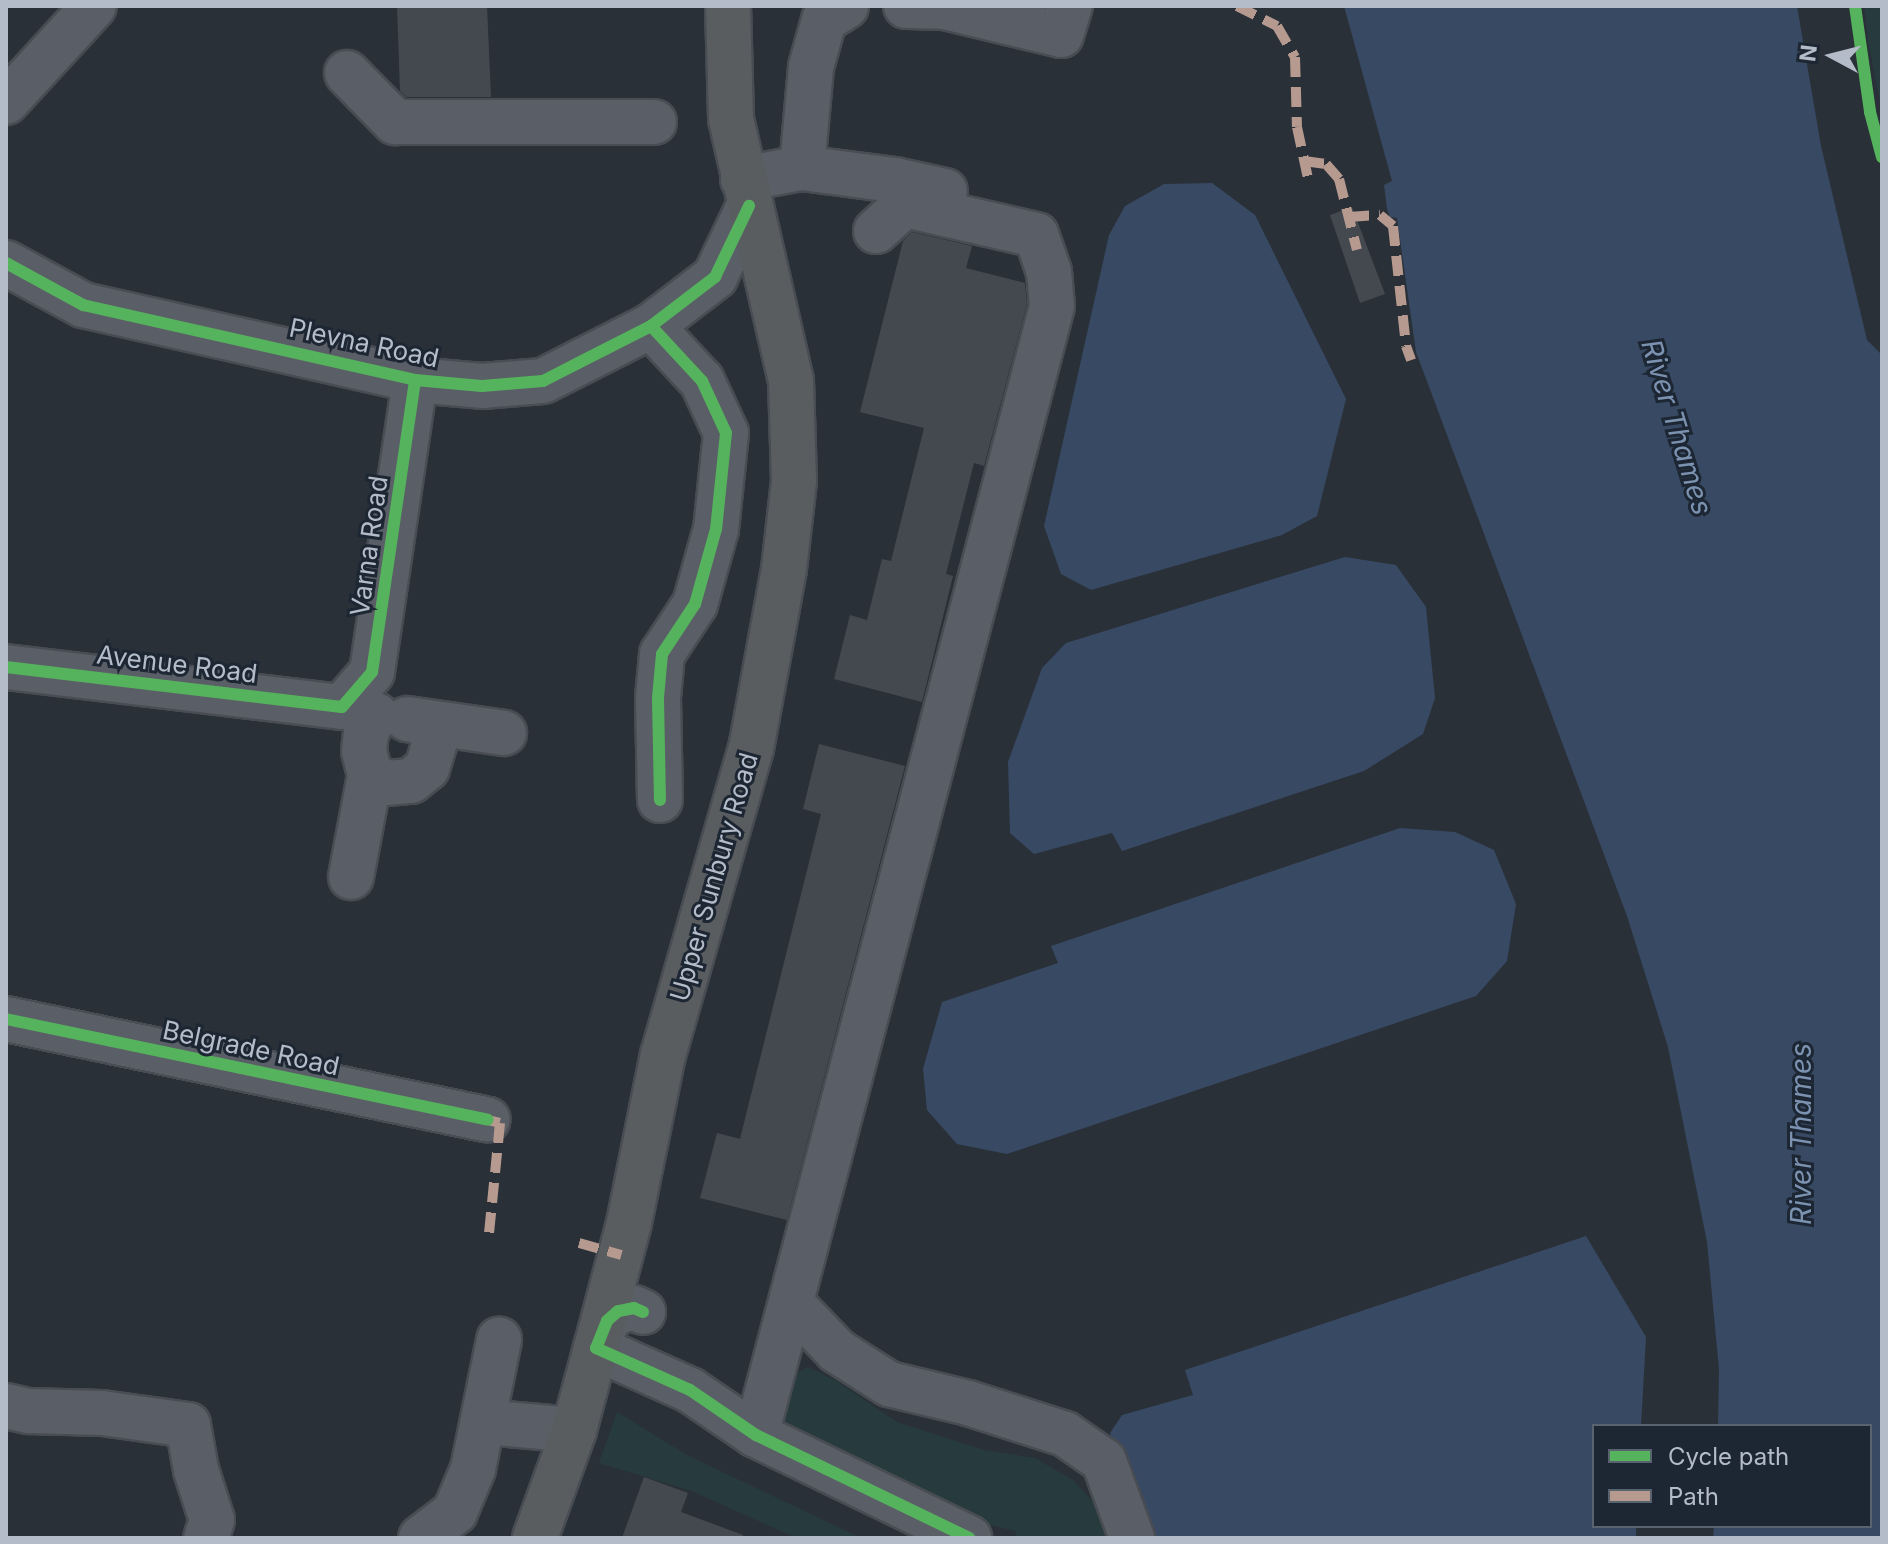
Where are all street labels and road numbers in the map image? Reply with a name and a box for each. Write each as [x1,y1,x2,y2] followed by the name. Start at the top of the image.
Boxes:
[286,312,442,374] street label: Plevna Road
[344,474,394,618] street label: Varna Road
[95,639,259,689] street label: Avenue Road
[664,749,764,1005] street label: Upper Sunbury Road
[160,1014,342,1082] street label: Belgrade Road

